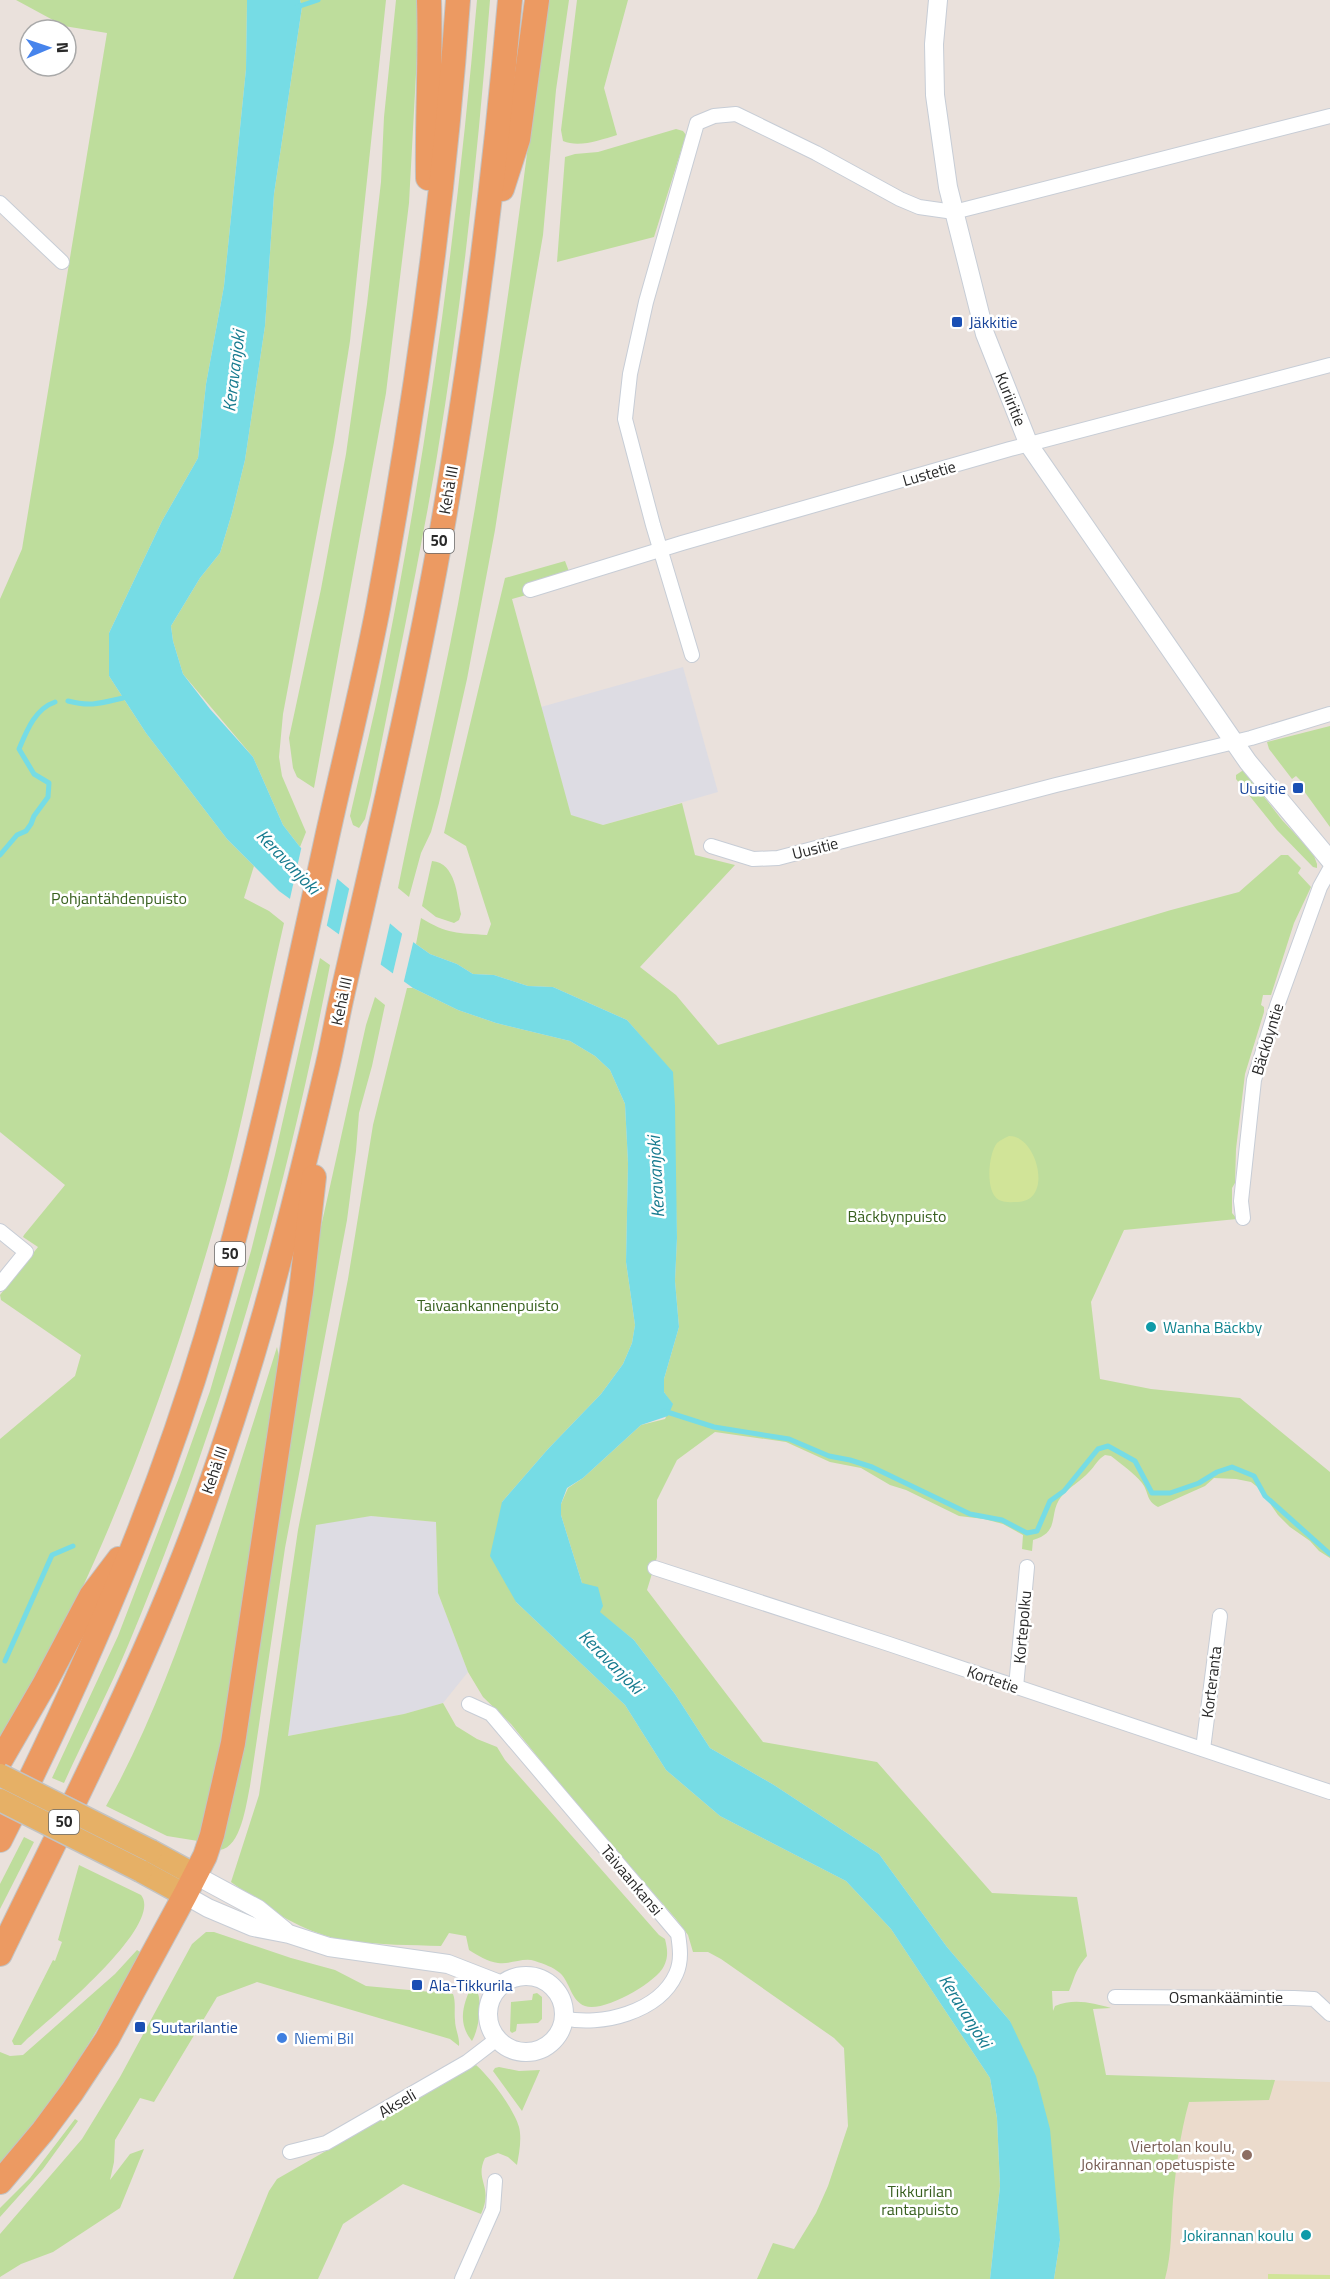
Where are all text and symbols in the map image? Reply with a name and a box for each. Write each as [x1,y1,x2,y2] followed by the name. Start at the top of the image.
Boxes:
[18,18,78,78] north arrow
[51,42,75,53] text: N
[969,310,1018,334] place label: Jäkkitie
[950,315,964,329] marker: Jäkkitie
[215,326,252,413] water label: Keravanjoki
[989,368,1033,430] street label: Kuriiritie
[900,454,958,492] street label: Lustetie
[432,464,464,516] street label: Kehä III
[424,529,454,553] road number: 50
[1239,776,1286,800] place label: Uusitie
[1291,781,1305,795] marker: Uusitie
[250,823,328,902] water label: Keravanjoki
[789,831,841,865] street label: Uusitie
[51,886,187,910] park label: Pohjantähdenpuisto
[324,975,358,1027] street label: Kehä III
[1245,1000,1289,1078] street label: Bäckbyntie
[640,1133,671,1219] water label: Keravanjoki
[847,1204,947,1228] park label: Bäckbynpuisto
[215,1242,245,1266] road number: 50
[417,1293,559,1317] park label: Taivaankannenpuisto
[1163,1315,1262,1339] place label: Wanha Bäckby
[1144,1320,1158,1334] marker: Wanha Bäckby
[195,1443,233,1497] street label: Kehä III
[1007,1589,1037,1665] street label: Kortepolku
[573,1623,651,1702] water label: Keravanjoki
[1195,1645,1227,1719] street label: Korteranta
[964,1659,1022,1699] street label: Kortetie
[49,1810,79,1834] road number: 50
[595,1839,669,1921] street label: Taivaankansi
[932,1969,1000,2055] water label: Keravanjoki
[429,1973,513,1997] place label: Ala-Tikkurila
[410,1978,424,1992] marker: Ala-Tikkurila
[1169,1985,1283,2009] street label: Osmankäämintie
[152,2015,238,2039] place label: Suutarilantie
[133,2020,147,2034] marker: Suutarilantie
[294,2026,354,2050] place label: Niemi Bil
[275,2031,289,2045] marker: Niemi Bil
[374,2083,420,2123] street label: Akseli
[1080,2134,1235,2176] place label: Viertolan koulu, Jokirannan opetuspiste
[1240,2148,1254,2162] marker: Viertolan koulu, Jokirannan opetuspiste
[881,2179,959,2221] park label: Tikkurilan rantapuisto
[1182,2223,1294,2247] place label: Jokirannan koulu
[1299,2228,1313,2242] marker: Jokirannan koulu

